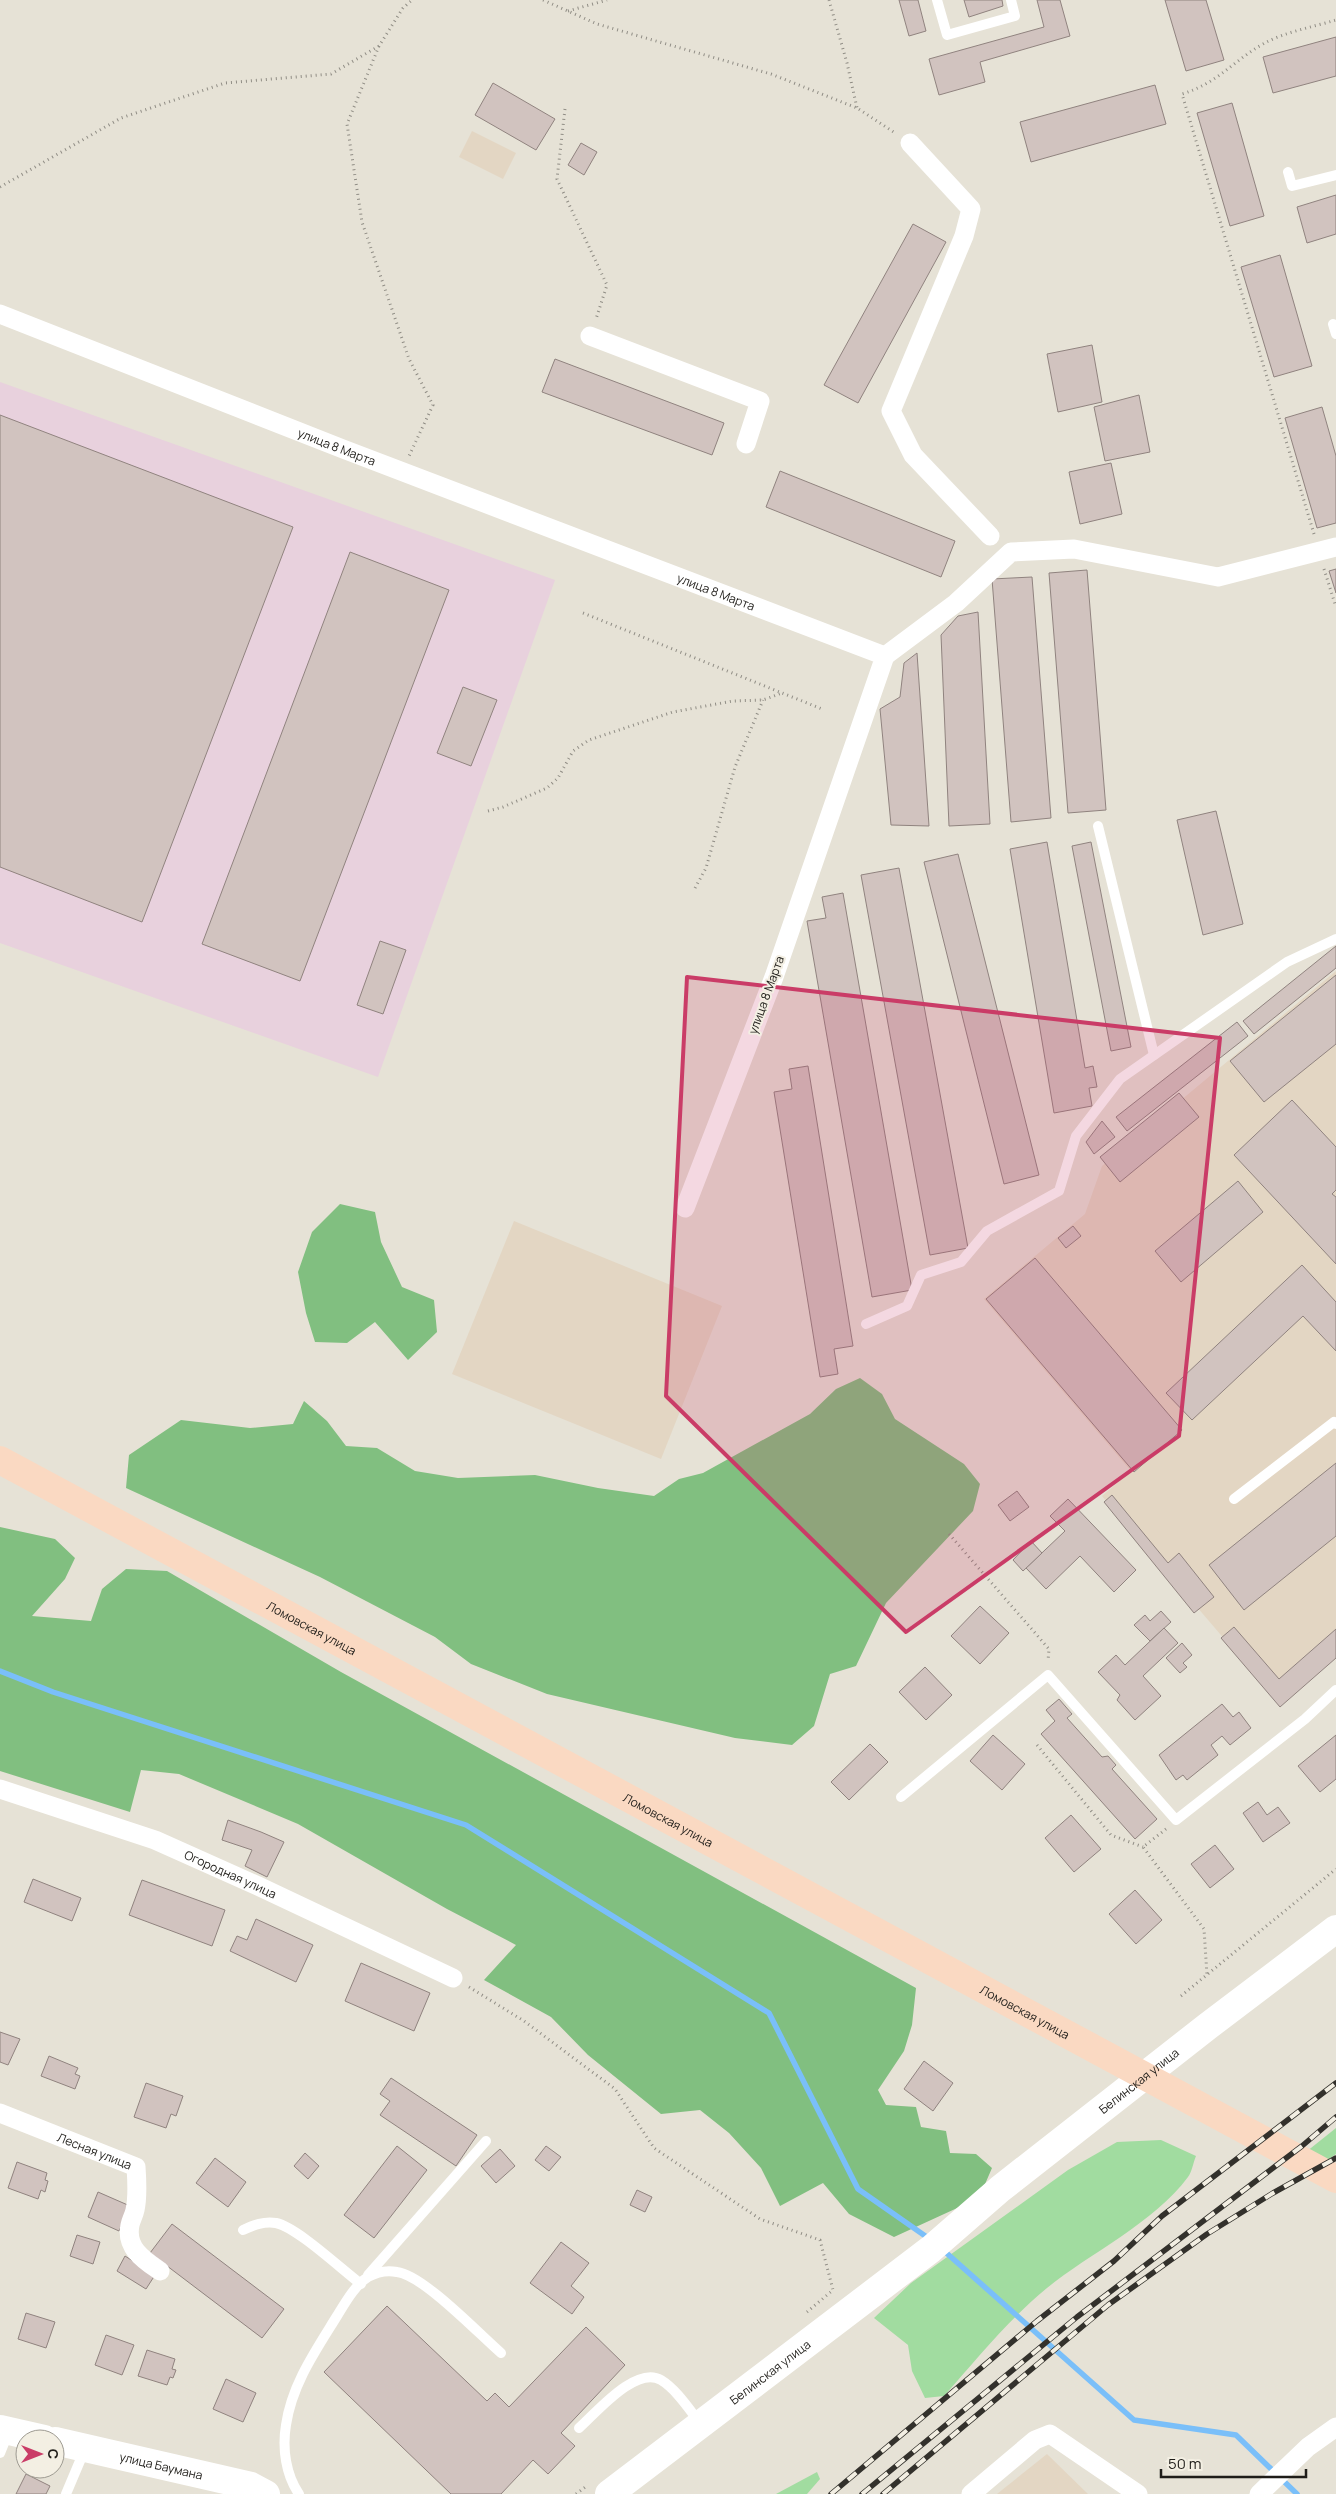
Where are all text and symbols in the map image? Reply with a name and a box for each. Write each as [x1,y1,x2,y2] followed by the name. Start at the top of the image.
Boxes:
[296,424,378,469] street label: улица 8 Марта
[675,569,757,614] street label: улица 8 Марта
[744,954,788,1036] street label: улица 8 Марта
[264,1597,360,1659] street label: Ломовская улица
[620,1789,716,1851] street label: Ломовская улица
[182,1846,279,1902] street label: Огородная улица
[977,1981,1073,2043] street label: Ломовская улица
[1095,2044,1182,2117] street label: Белинская улица
[55,2128,135,2173] street label: Лесная улица
[726,2335,814,2408] street label: Белинская улица
[15,2429,65,2479] north arrow
[1161,2446,1306,2478] scale bar
[118,2448,205,2483] street label: улица Баумана
[44,2449,63,2459] text: С
[1168,2453,1202,2474] text: 50 m

